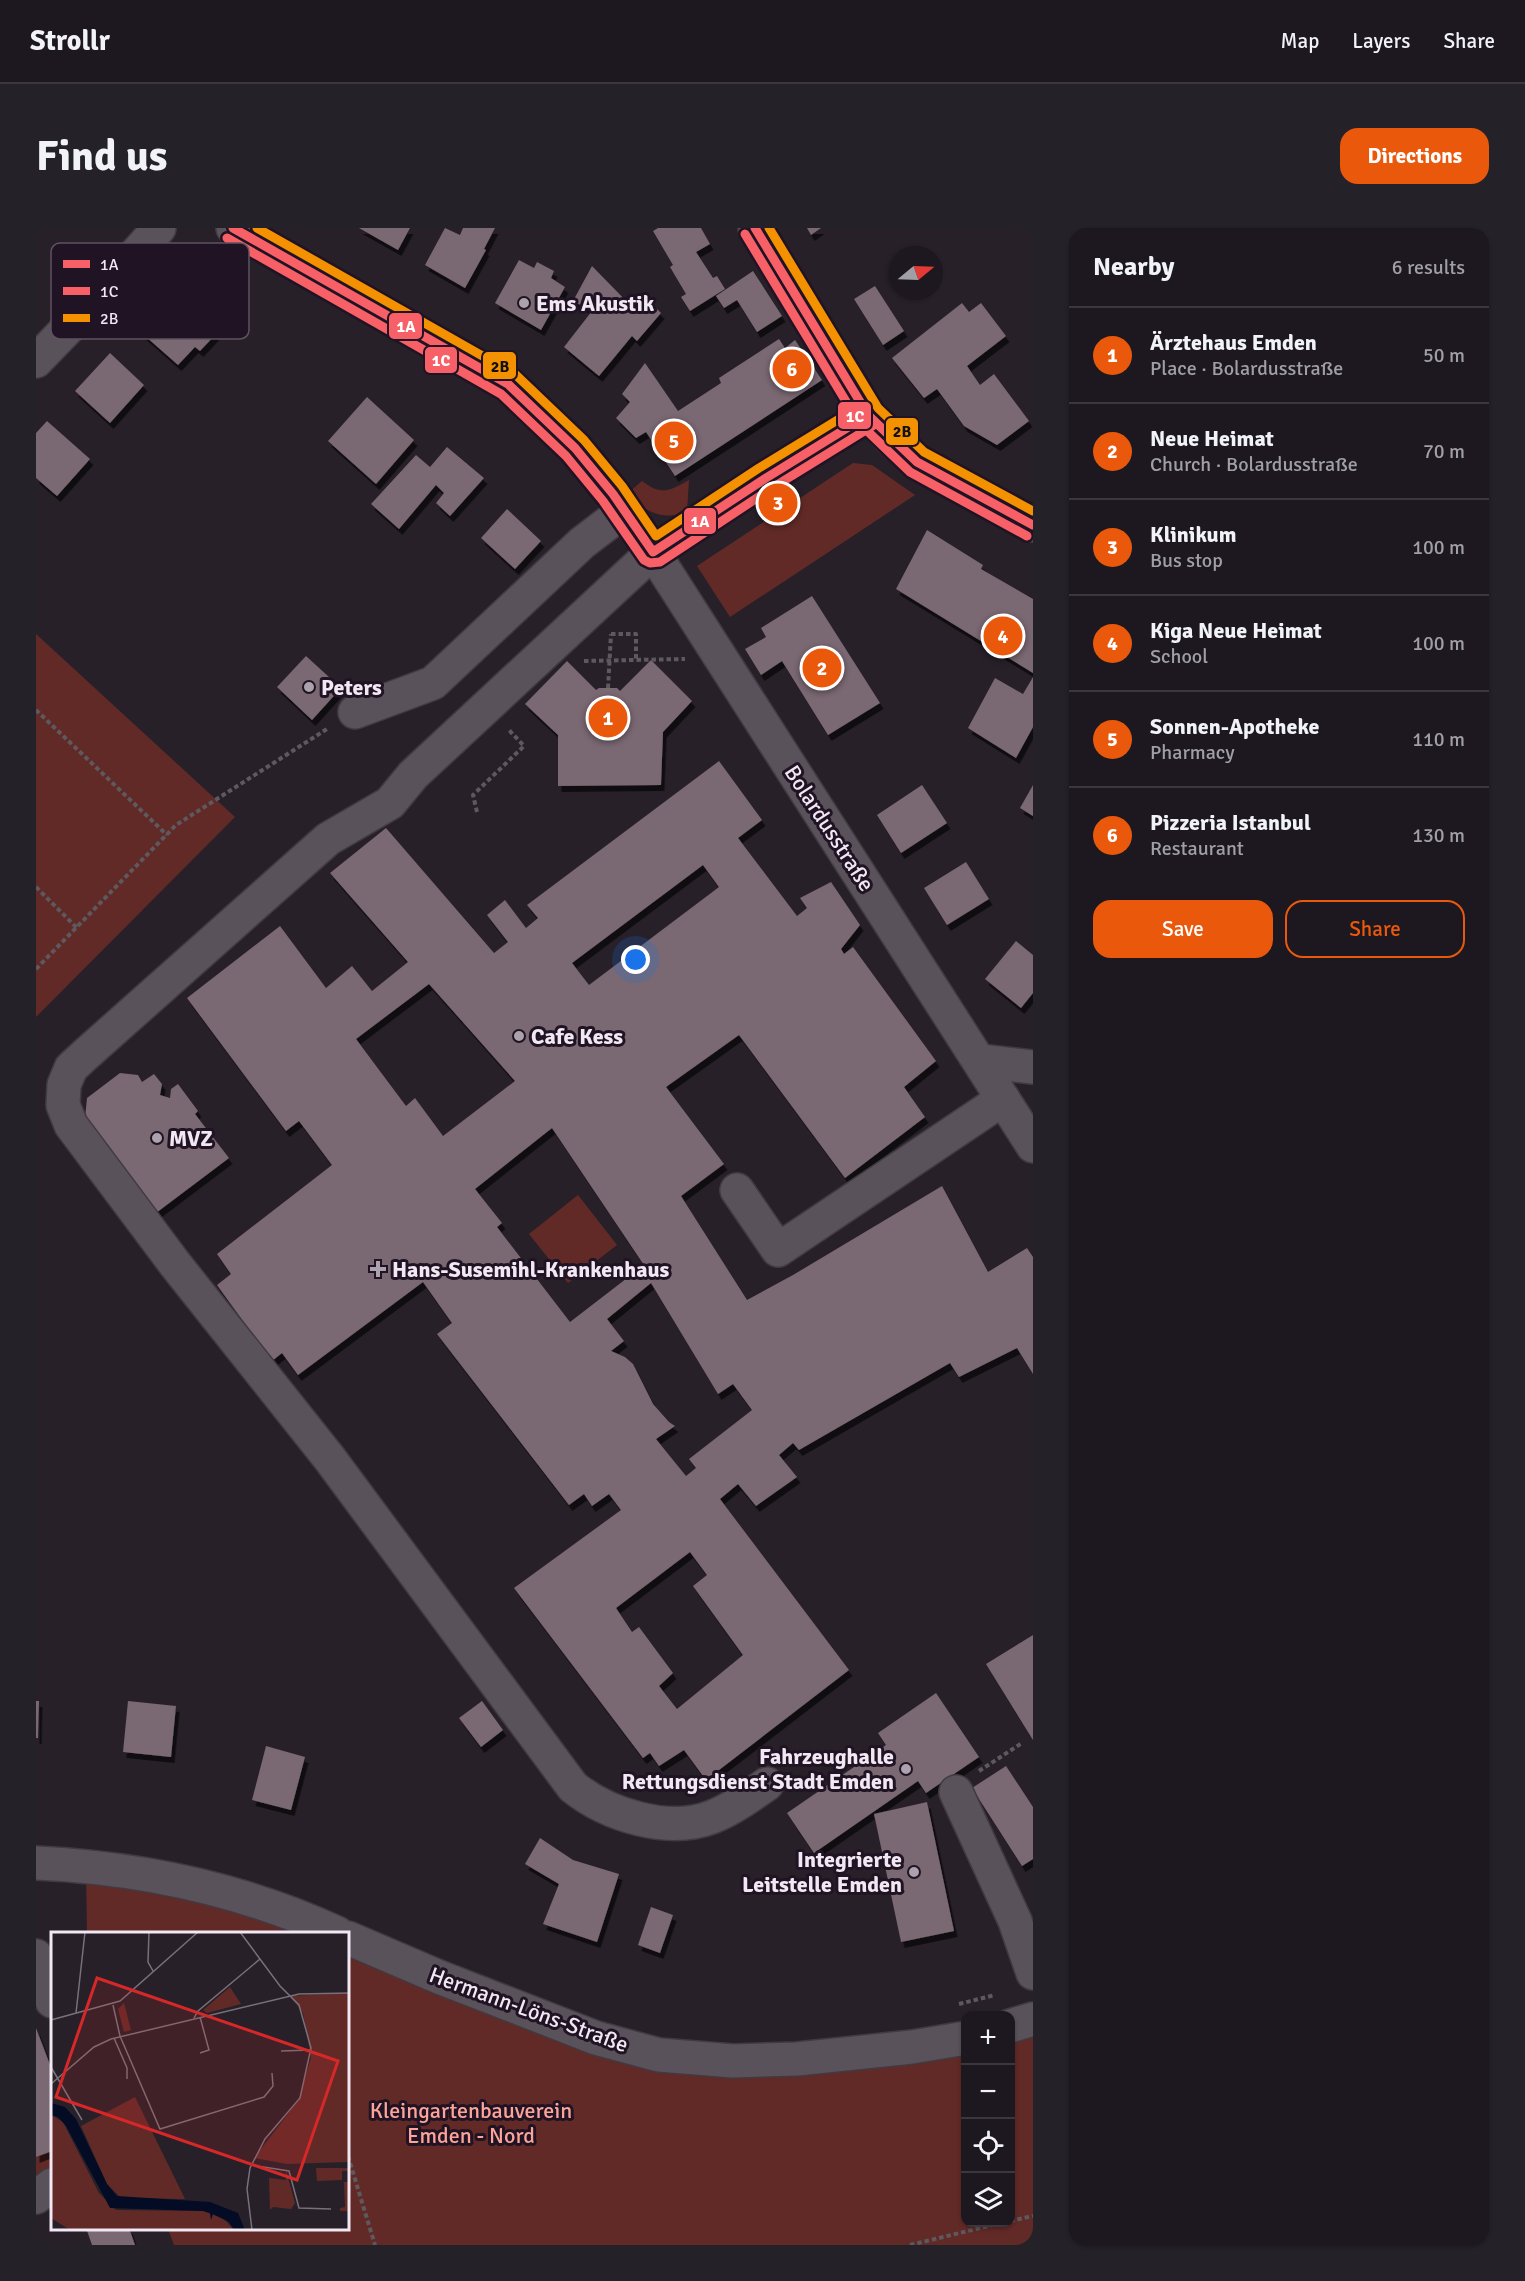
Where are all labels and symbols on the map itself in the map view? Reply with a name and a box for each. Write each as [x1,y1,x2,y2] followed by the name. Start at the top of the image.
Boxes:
[51,243,249,339] legend
[889,246,943,300] north arrow
[100,255,119,275] text: 1A
[100,282,119,302] text: 1C
[536,290,655,317] place label: Ems Akustik
[517,296,531,310] marker: Ems Akustik
[100,309,118,329] text: 2B
[388,312,423,340] line badge: 1A
[397,317,416,337] text: 1A
[424,346,458,374] line badge: 1C
[772,346,812,392] pin: 6
[432,351,450,371] text: 1C
[482,351,517,380] line badge: 2B
[491,357,509,377] text: 2B
[837,401,872,430] line badge: 1C
[846,407,864,427] text: 1C
[885,417,919,446] line badge: 2B
[654,418,694,464] pin: 5
[893,422,911,442] text: 2B
[758,480,798,526] pin: 3
[683,507,717,535] line badge: 1A
[691,512,710,532] text: 1A
[984,614,1022,658] pin: 4
[802,646,842,690] pin: 2
[321,674,382,701] place label: Peters
[302,680,316,694] marker: Peters
[588,696,628,740] pin: 1
[779,760,880,896] street label: Bolardusstraße
[621,945,650,974] your location
[531,1023,623,1050] place label: Cafe Kess
[512,1029,526,1043] marker: Cafe Kess
[169,1125,213,1152] place label: MVZ
[150,1131,164,1145] marker: MVZ
[392,1256,670,1283] place label: Hans-Susemihl-Krankenhaus
[369,1260,387,1278] marker: Hans-Susemihl-Krankenhaus
[622,1743,894,1795] place label: Fahrzeughalle Rettungsdienst Stadt Emden
[899,1762,913,1776] marker: Fahrzeughalle Rettungsdienst Stadt Emden
[742,1846,902,1898] place label: Integrierte Leitstelle Emden
[907,1865,921,1879] marker: Integrierte Leitstelle Emden
[51,1932,350,2230] inset map
[426,1961,632,2058] street label: Hermann-Löns-Straße
[370,2097,572,2149] park label: Kleingartenbauverein Emden - Nord

